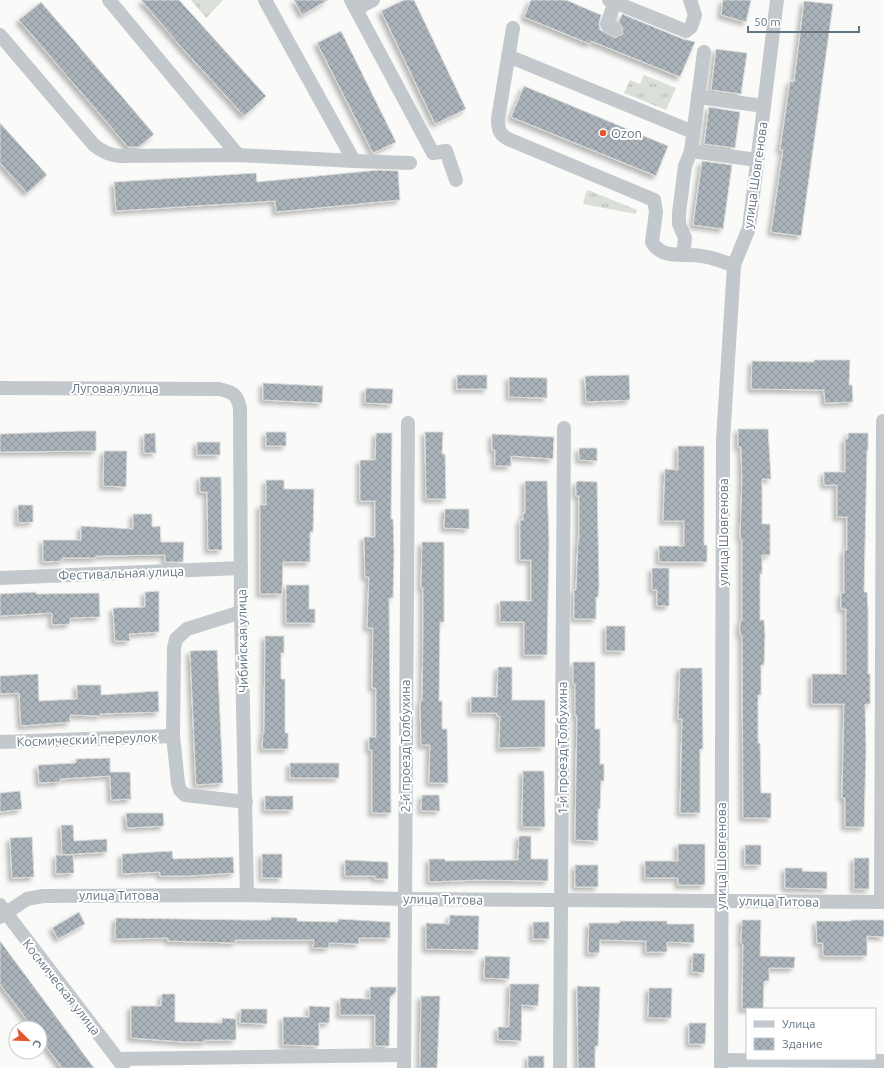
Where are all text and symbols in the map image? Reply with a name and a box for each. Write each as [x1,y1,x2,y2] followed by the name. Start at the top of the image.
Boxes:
[748,8,859,34] scale bar
[754,15,781,28] text: 50 m
[741,121,769,229] street label: улица Шовгенова
[611,126,642,140] place label: Ozon
[598,128,608,138] marker: Ozon
[71,381,159,395] street label: Луговая улица
[716,478,730,586] street label: улица Шовгенова
[58,564,184,582] street label: Фестивальная улица
[234,589,250,693] street label: Чибийская улица
[398,680,412,812] street label: 2-й проезд Толбухина
[555,682,569,814] street label: 1-й проезд Толбухина
[16,730,158,748] street label: Космический переулок
[714,802,728,910] street label: улица Шовгенова
[79,888,159,902] street label: улица Титова
[403,891,483,907] street label: улица Титова
[739,893,819,909] street label: улица Титова
[20,936,104,1038] street label: Космическая улица
[746,1008,876,1060] legend
[782,1017,815,1030] text: Улица
[8,1020,48,1060] north arrow
[782,1037,823,1050] text: Здание
[30,1038,44,1049] text: С

